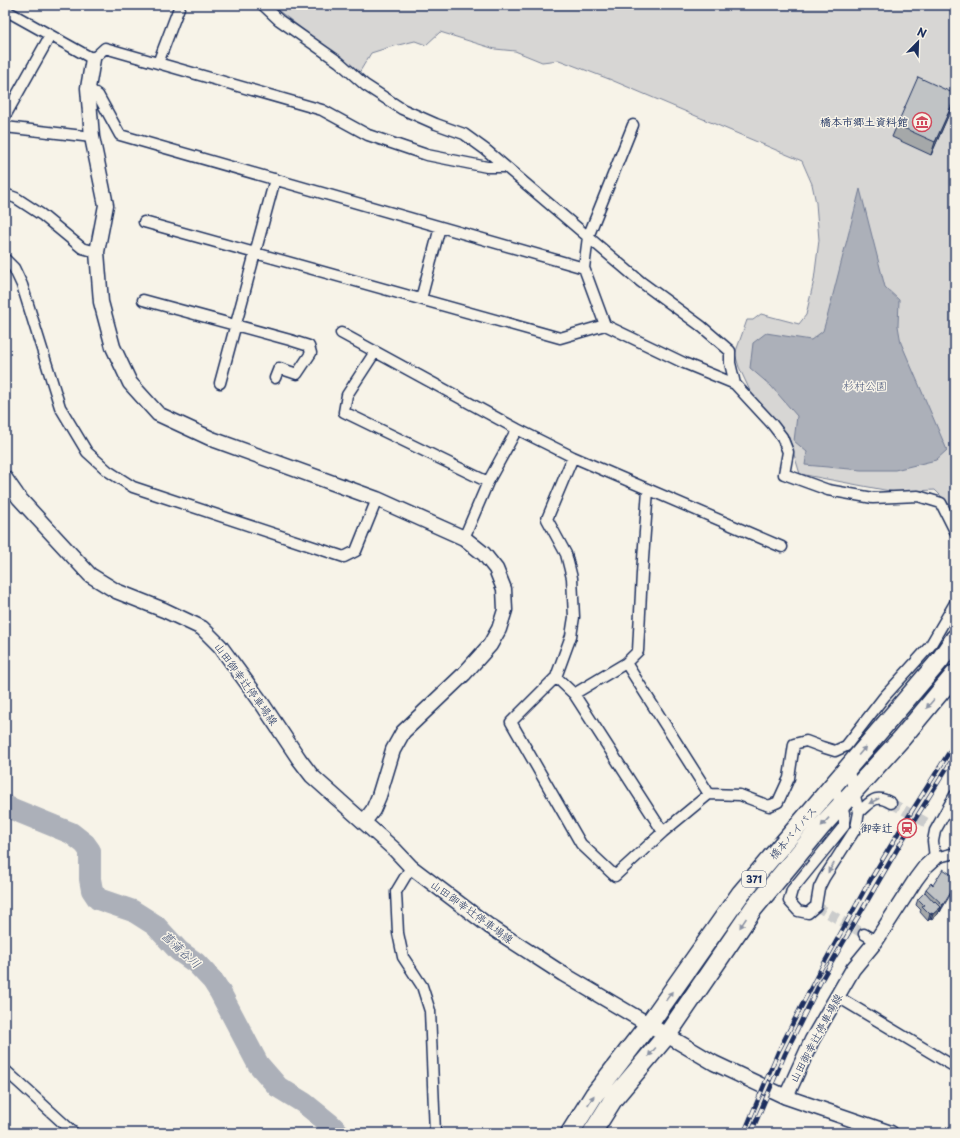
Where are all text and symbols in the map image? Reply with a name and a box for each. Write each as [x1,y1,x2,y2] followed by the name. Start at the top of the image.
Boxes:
[898,22,938,62] north arrow
[915,23,930,42] text: N
[911,111,933,133] museum icon: 橋本市郷土資料館
[820,113,908,130] place label: 橋本市郷土資料館
[843,377,887,394] park label: 杉村公園
[210,639,282,729] street label: 山田御幸辻停車場線
[925,699,934,710] one-way arrow
[857,746,866,757] one-way arrow
[868,798,880,804] one-way arrow
[765,802,821,863] street label: 橋本バイパス
[820,817,830,827] one-way arrow
[896,817,918,839] station icon: 御幸辻
[860,819,893,836] place label: 御幸辻
[827,862,835,873] one-way arrow
[742,871,766,887] road number: 371
[427,876,517,948] street label: 山田御幸辻停車場線
[739,918,747,928] one-way arrow
[158,926,205,972] water label: 菖蒲谷川
[785,990,846,1085] street label: 山田御幸辻停車場線
[665,991,673,1001] one-way arrow
[648,1047,657,1058] one-way arrow
[587,1095,595,1105] one-way arrow

